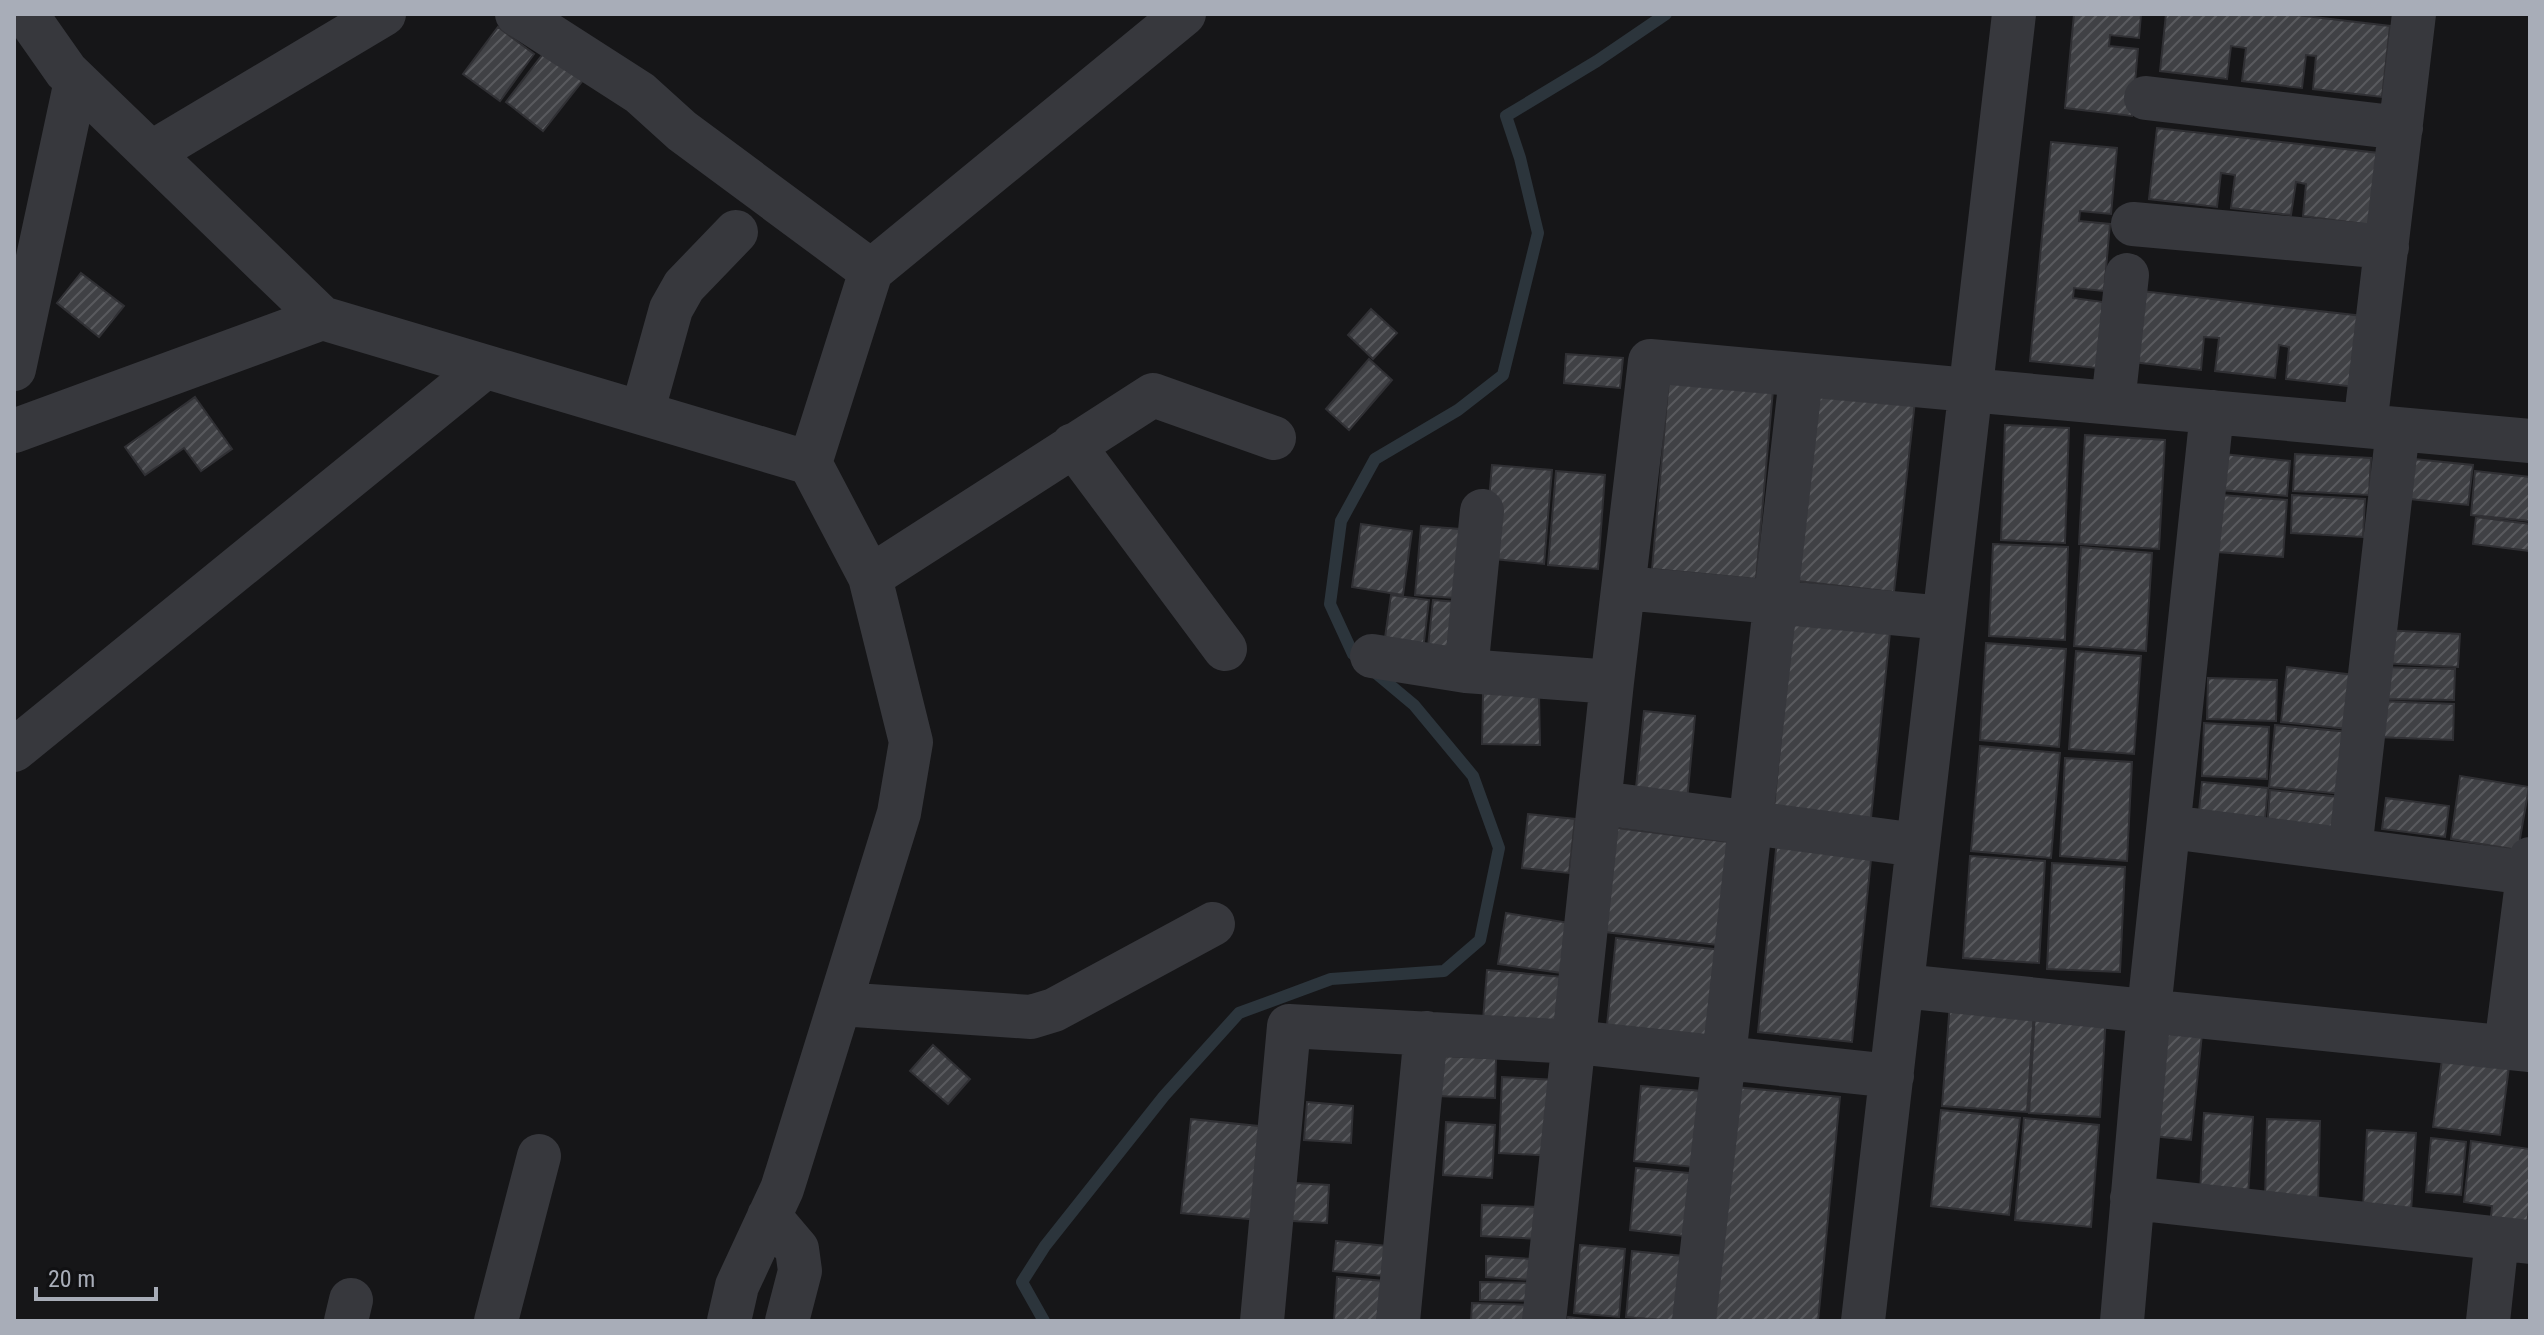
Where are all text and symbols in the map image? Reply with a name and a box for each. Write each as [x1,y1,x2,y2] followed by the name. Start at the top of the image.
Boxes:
[36,1251,156,1301] scale bar
[48,1265,95,1293] text: 20 m

